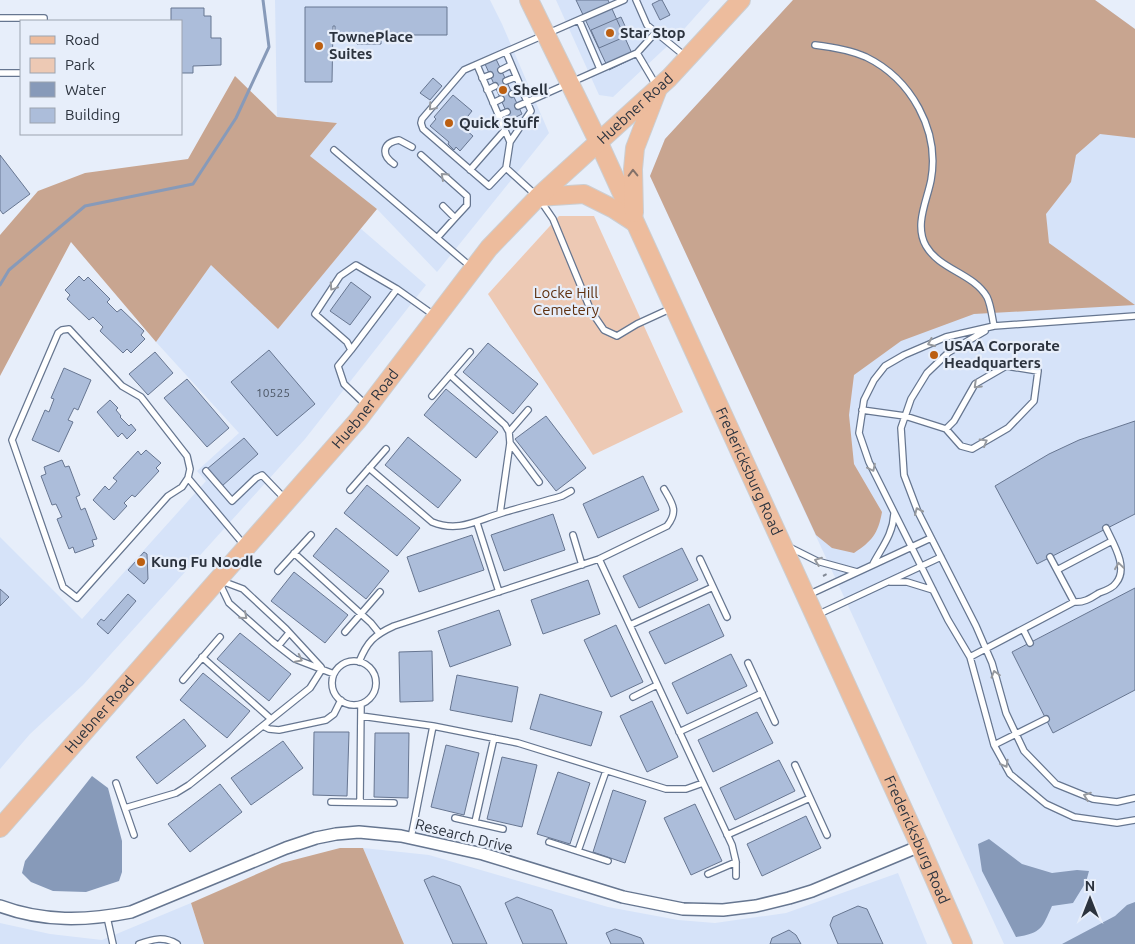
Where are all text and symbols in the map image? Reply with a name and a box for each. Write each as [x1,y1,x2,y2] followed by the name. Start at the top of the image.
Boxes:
[20,20,182,135] legend
[620,24,685,41] place label: Star Stop
[604,27,616,39] marker: Star Stop
[329,28,413,62] place label: TownePlace Suites
[65,31,100,48] text: Road
[313,40,325,52] marker: TownePlace Suites
[65,56,95,73] text: Park
[593,70,676,147] street label: Huebner Road
[65,81,106,98] text: Water
[513,81,548,98] place label: Shell
[497,84,509,96] marker: Shell
[429,101,438,110] one-way arrow
[65,106,120,123] text: Building
[459,114,540,131] place label: Quick Stuff
[443,117,455,129] marker: Quick Stuff
[628,169,638,176] one-way arrow
[440,172,449,181] one-way arrow
[330,281,339,291] one-way arrow
[533,284,599,318] park label: Locke Hill Cemetery
[927,337,936,348] one-way arrow
[944,337,1060,371] place label: USAA Corporate Headquarters
[928,349,940,361] marker: USAA Corporate Headquarters
[328,366,402,452] street label: Huebner Road
[974,379,983,388] one-way arrow
[256,386,290,399] house number: 10525
[713,404,786,538] street label: Fredericksburg Road
[979,438,988,448] one-way arrow
[866,463,876,472] one-way arrow
[914,507,925,516] one-way arrow
[151,553,262,570] place label: Kung Fu Noodle
[135,556,147,568] marker: Kung Fu Noodle
[814,557,823,567] one-way arrow
[1114,561,1125,569] one-way arrow
[238,611,247,620] one-way arrow
[294,653,303,663] one-way arrow
[991,670,1001,678] one-way arrow
[61,672,137,756] street label: Huebner Road
[998,758,1008,767] one-way arrow
[881,773,953,906] street label: Fredericksburg Road
[1084,792,1092,802] one-way arrow
[413,815,515,856] street label: Research Drive
[1065,874,1115,924] north arrow
[1085,878,1095,894] text: N

